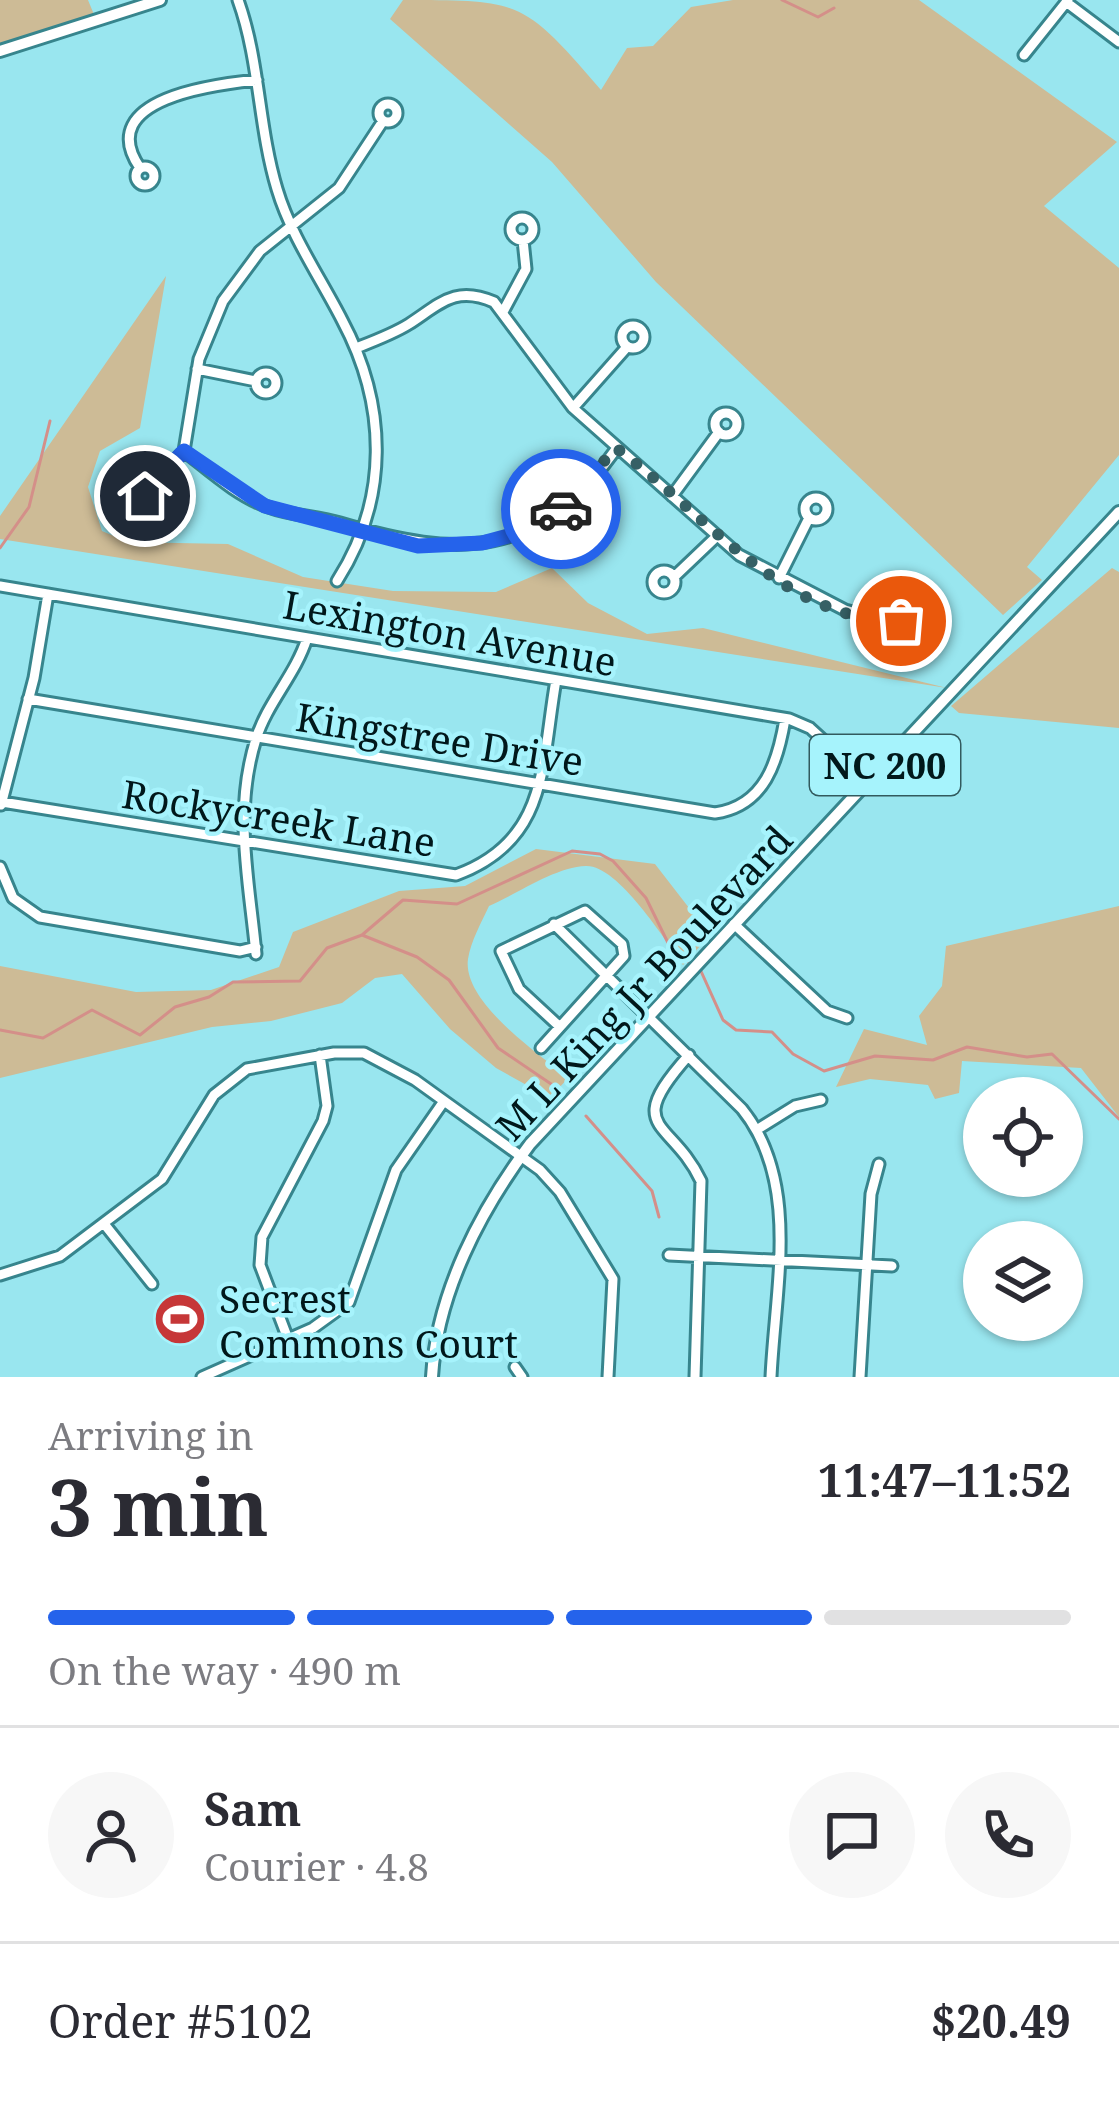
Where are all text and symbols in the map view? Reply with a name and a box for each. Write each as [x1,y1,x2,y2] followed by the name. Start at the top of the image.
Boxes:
[94,445,196,547] pin
[501,449,621,569] courier
[112,463,178,529] icon: home
[528,476,594,542] icon: car
[850,570,952,672] pin
[279,577,621,687] street label: Lexington Avenue
[868,588,934,654] icon: bag
[293,689,587,787] street label: Kingstree Drive
[810,735,960,795] road number: NC 200
[118,766,440,868] street label: Rockycreek Lane
[483,813,803,1151] street label: M L King Jr Boulevard
[963,1077,1083,1341] map controls
[963,1077,1083,1197] button: locate
[963,1221,1083,1341] button: layers
[219,1271,518,1369] place label: Secrest Commons Court
[152,1291,208,1347] sports icon: Secrest Commons Court
[48,1408,254,1461] text: Arriving in
[818,1449,1071,1510] text: 11:47–11:52
[48,1453,269,1559] text: 3 min
[48,1643,401,1696] text: On the way · 490 m
[48,1772,174,1898] button: person
[789,1772,915,1898] button: chat
[945,1772,1071,1898] button: phone
[204,1778,301,1839] text: Sam
[204,1839,429,1892] text: Courier · 4.8
[48,1990,313,2051] text: Order #5102
[931,1990,1071,2051] text: $20.49

